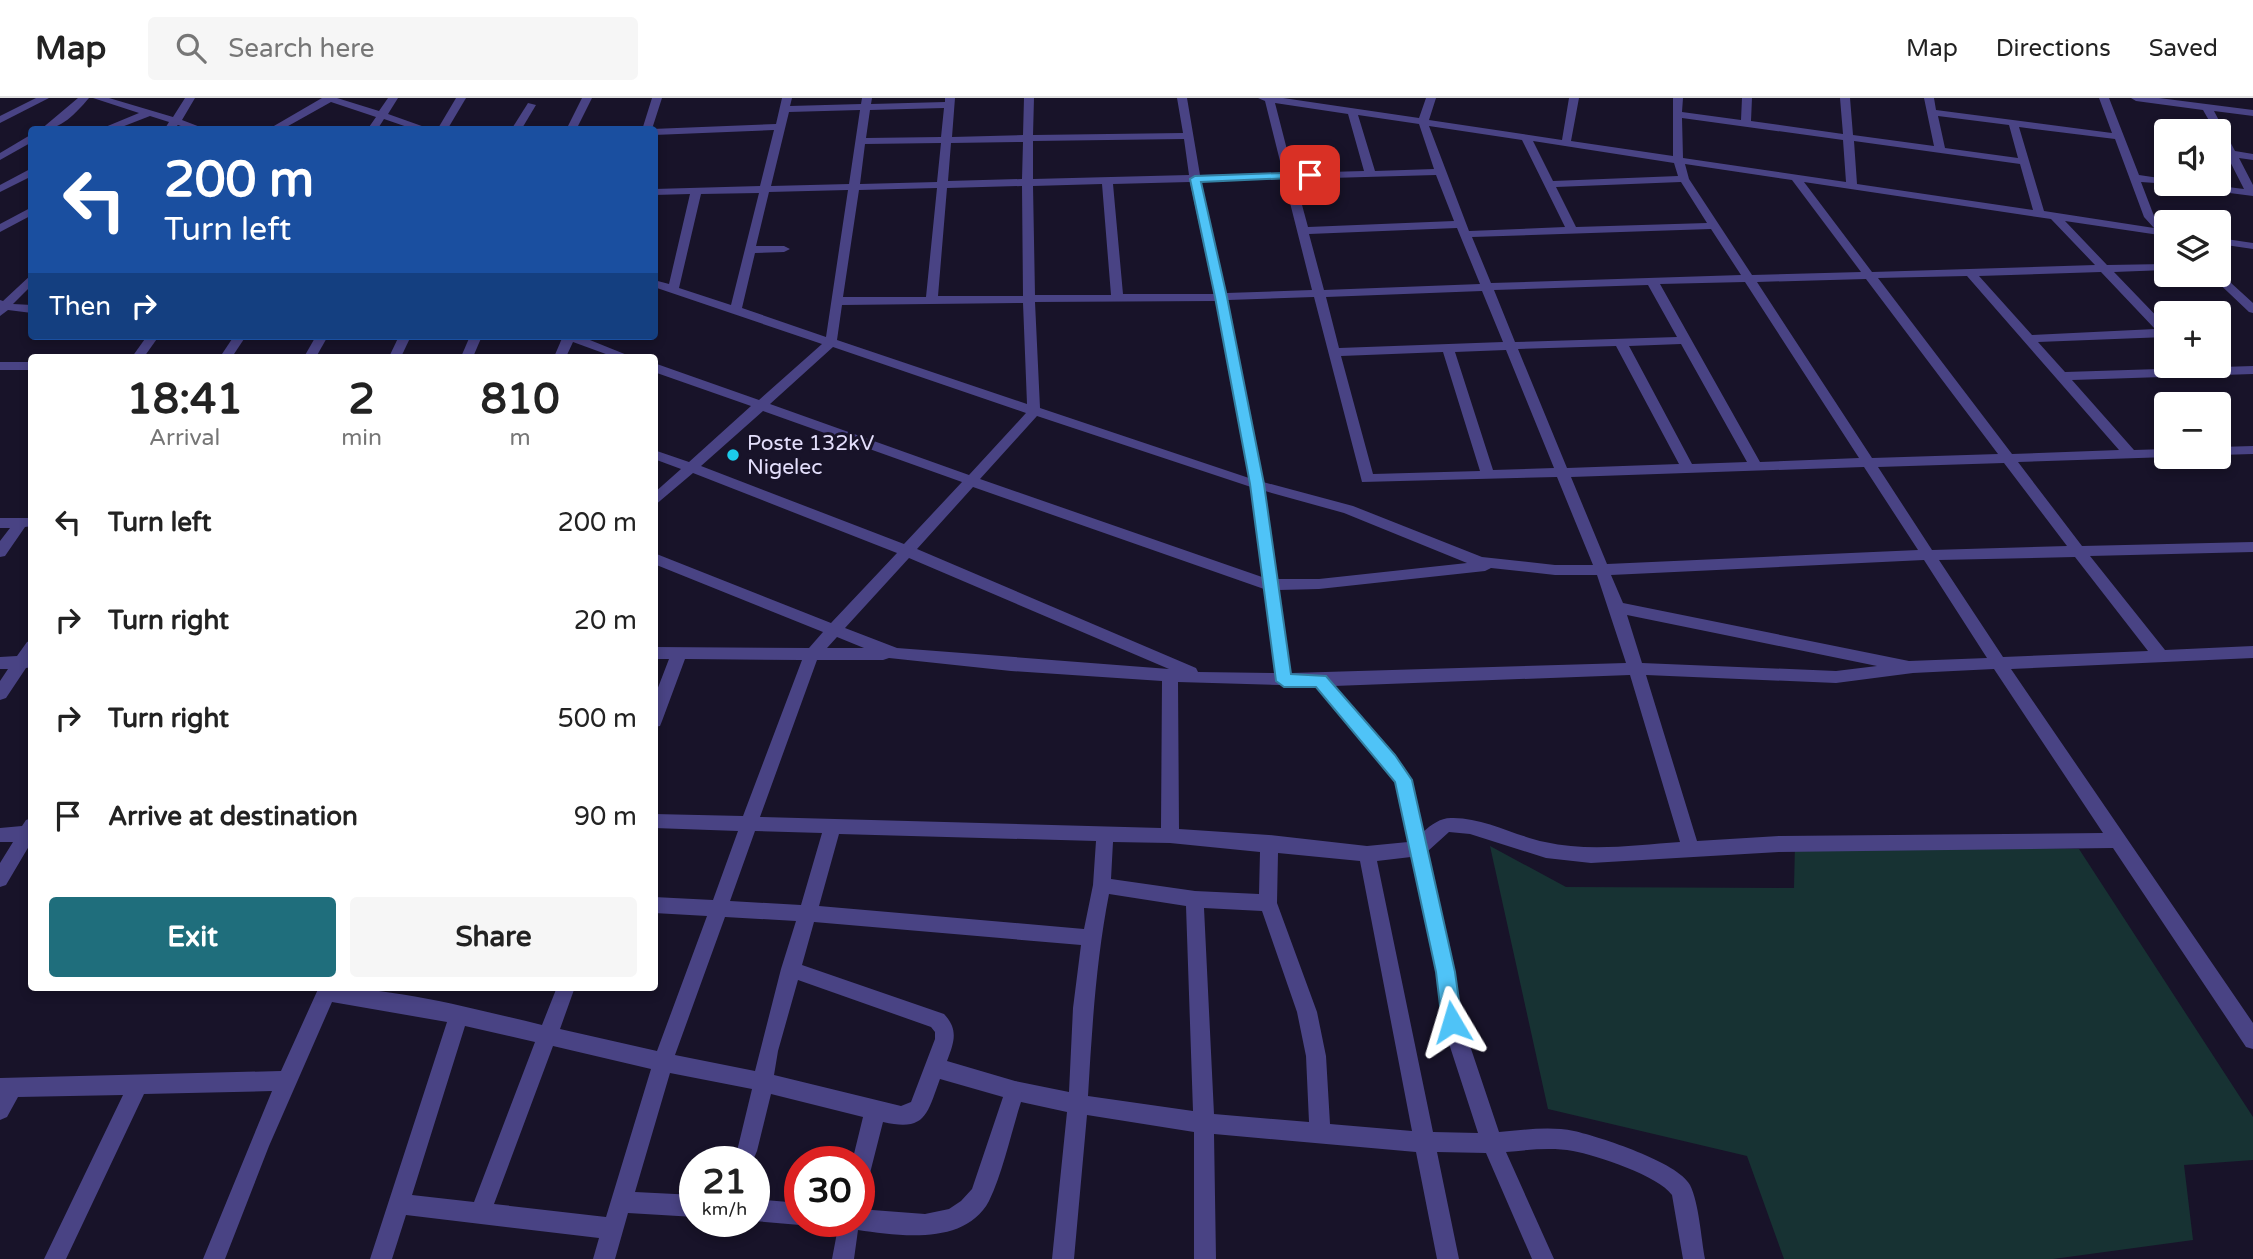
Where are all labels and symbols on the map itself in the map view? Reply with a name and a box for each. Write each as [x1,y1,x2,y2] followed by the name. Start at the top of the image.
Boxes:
[1280,145,1340,205] pin
[747,431,875,480] place label: Poste 132kV Nigelec
[725,447,741,463] marker: Poste 132kV Nigelec
[1415,985,1489,1059] position arrow
[784,1146,875,1237] speed limit sign: 30

